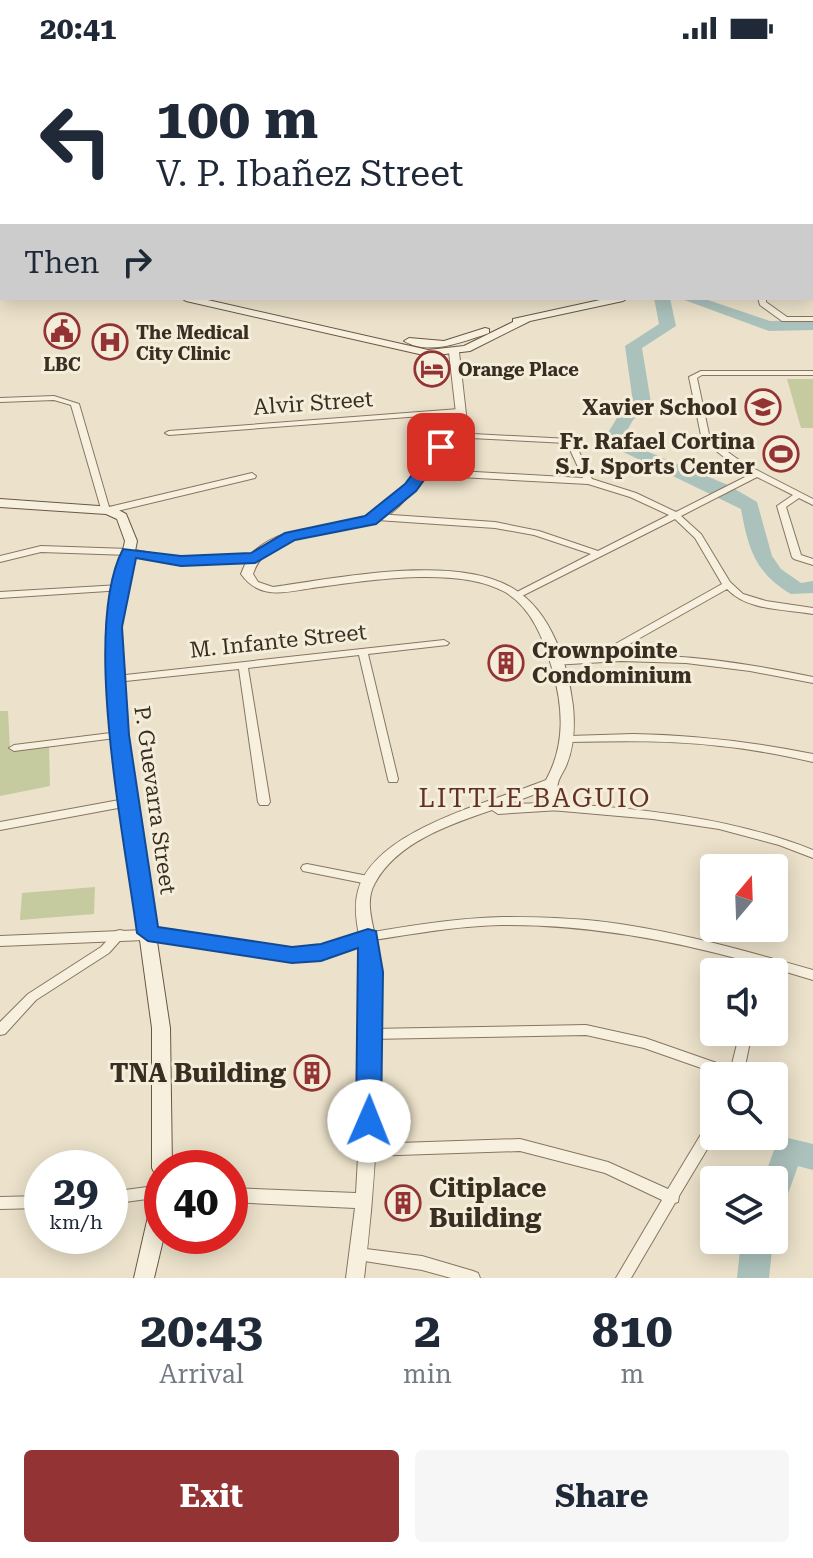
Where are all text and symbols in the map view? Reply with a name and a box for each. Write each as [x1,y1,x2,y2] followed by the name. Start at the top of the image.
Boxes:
[40,11,117,46] text: 20:41
[156,86,318,152] text: 100 m
[24,88,128,192] icon: left
[156,153,463,195] text: V. P. Ibañez Street
[115,240,159,284] icon: right
[24,245,99,280] text: Then
[43,312,81,350] public building icon: LBC
[136,322,249,364] place label: The Medical City Clinic
[91,323,129,361] hospital icon: The Medical City Clinic
[413,350,451,388] hotel icon: Orange Place
[43,354,81,375] place label: LBC
[458,359,579,380] place label: Orange Place
[252,386,374,420] street label: Alvir Street
[744,388,782,426] school or university icon: Xavier School
[582,395,737,420] place label: Xavier School
[407,413,475,481] pin
[419,425,463,469] icon: arrive
[555,429,755,479] place label: Fr. Rafael Cortina S.J. Sports Center
[762,435,800,473] sports icon: Fr. Rafael Cortina S.J. Sports Center
[188,619,368,663] street label: M. Infante Street
[532,638,692,688] place label: Crownpointe Condominium
[487,644,525,682] building icon: Crownpointe Condominium
[129,704,181,896] street label: P. Guevarra Street
[419,783,651,813] district label: LITTLE BAGUIO
[700,854,788,942] north arrow
[700,854,788,1254] map controls
[700,958,788,1046] button: sound
[293,1054,331,1092] building icon: TNA Building
[110,1058,286,1088] place label: TNA Building
[700,1062,788,1150] button: search
[327,1079,411,1163] position arrow
[144,1150,248,1254] speed limit sign: 40
[700,1166,788,1254] button: layers
[54,1168,98,1215] text: 29
[429,1173,547,1233] place label: Citiplace Building
[384,1184,422,1222] building icon: Citiplace Building
[49,1210,103,1234] text: km/h
[140,1303,263,1359] text: 20:43
[414,1303,441,1359] text: 2
[592,1303,673,1359] text: 810
[159,1359,244,1389] text: Arrival
[403,1359,452,1389] text: min
[621,1359,644,1389] text: m
[24,1450,399,1542] button: Exit
[415,1450,789,1542] button: Share

